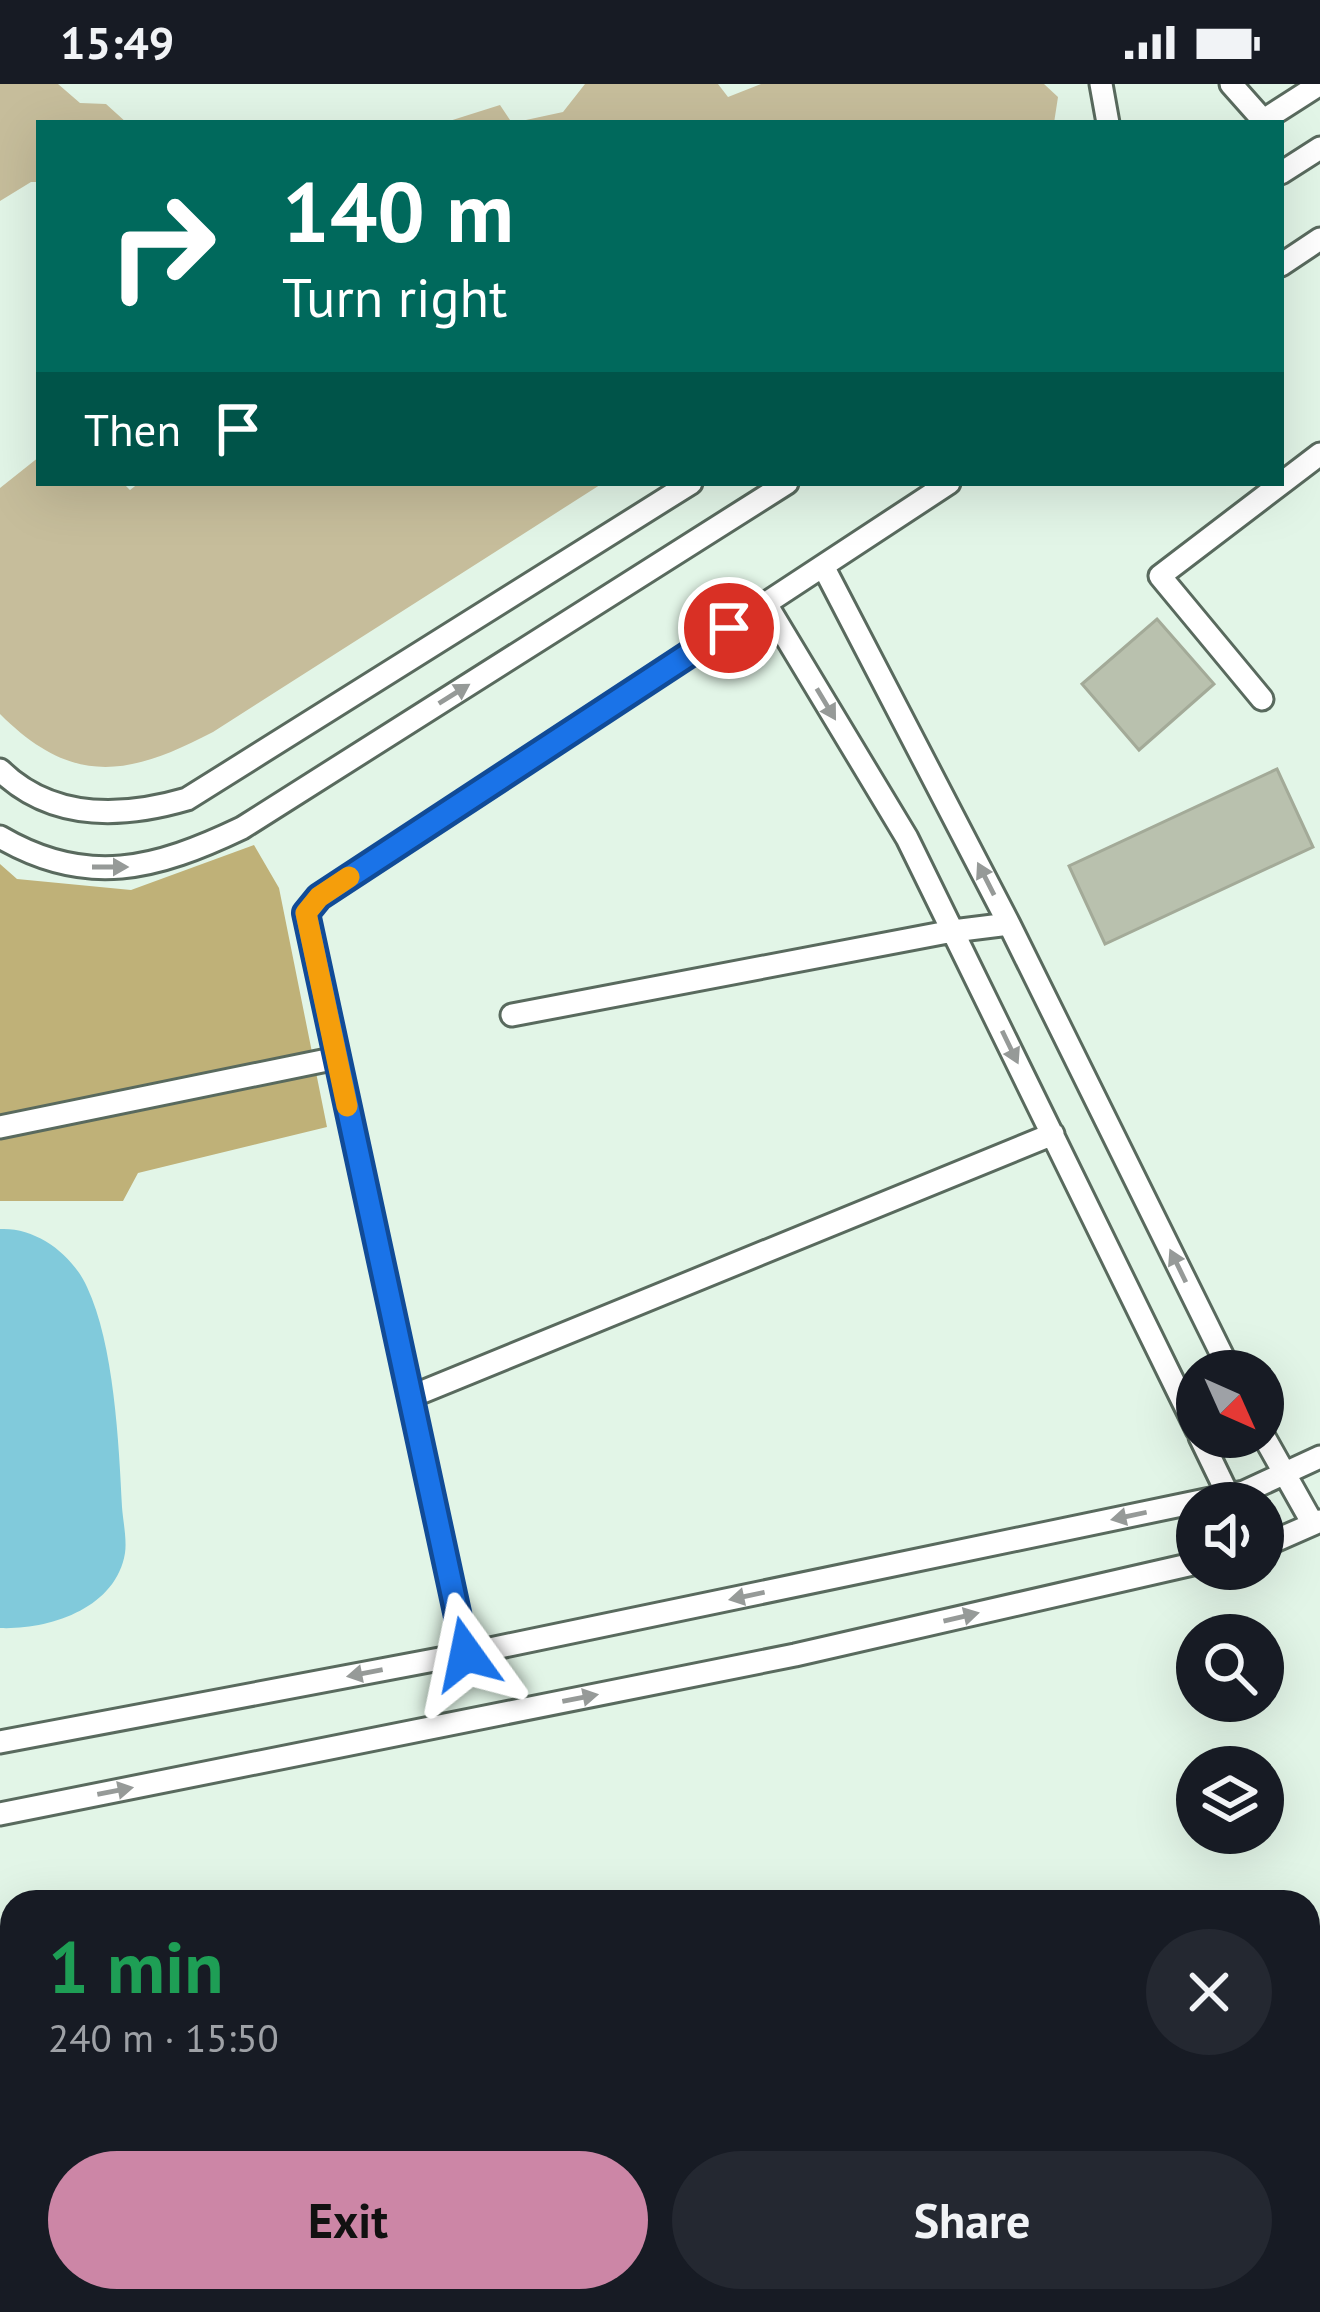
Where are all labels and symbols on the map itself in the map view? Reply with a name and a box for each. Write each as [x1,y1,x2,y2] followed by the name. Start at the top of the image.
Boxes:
[678,577,780,679] pin
[437,683,470,705] one-way arrow
[815,687,836,721] one-way arrow
[92,857,130,877] one-way arrow
[976,862,996,897] one-way arrow
[1000,1030,1020,1065] one-way arrow
[1169,1249,1189,1283] one-way arrow
[1176,1350,1284,1458] north arrow
[1110,1507,1148,1526] one-way arrow
[728,1587,766,1606] one-way arrow
[403,1591,529,1717] position arrow
[943,1606,980,1625] one-way arrow
[346,1664,384,1683] one-way arrow
[561,1688,599,1707] one-way arrow
[96,1781,134,1800] one-way arrow

